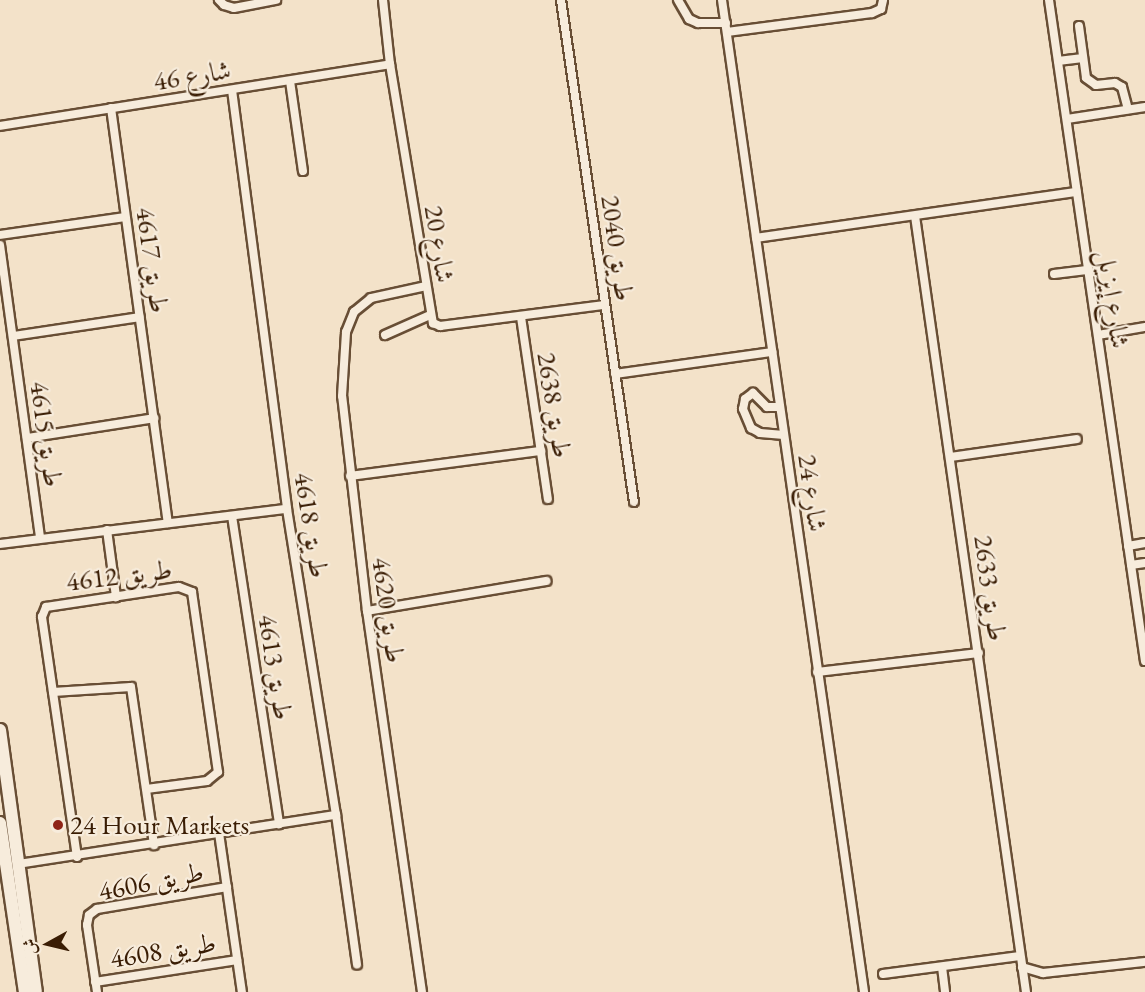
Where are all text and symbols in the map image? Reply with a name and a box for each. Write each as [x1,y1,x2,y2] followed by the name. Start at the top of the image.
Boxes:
[151,53,233,97] street label: شارع 46
[595,193,641,303] street label: طريق 2040
[418,203,462,285] street label: شارع 20
[130,205,176,315] street label: طريق 4617
[1091,248,1137,350] street label: شارع إيزيل
[531,350,579,460] street label: طريق 2638
[24,379,70,489] street label: طريق 4615
[792,452,834,534] street label: شارع 24
[288,470,336,580] street label: طريق 4618
[968,533,1014,643] street label: طريق 2633
[64,552,174,598] street label: طريق 4612
[366,555,412,665] street label: طريق 4620
[252,612,300,722] street label: طريق 4613
[70,809,249,841] place label: 24 Hour Markets
[51,818,65,832] marker: 24 Hour Markets
[96,855,206,907] street label: طريق 4606
[18,914,78,974] north arrow
[108,926,218,974] street label: طريق 4608
[18,937,41,956] text: ش

